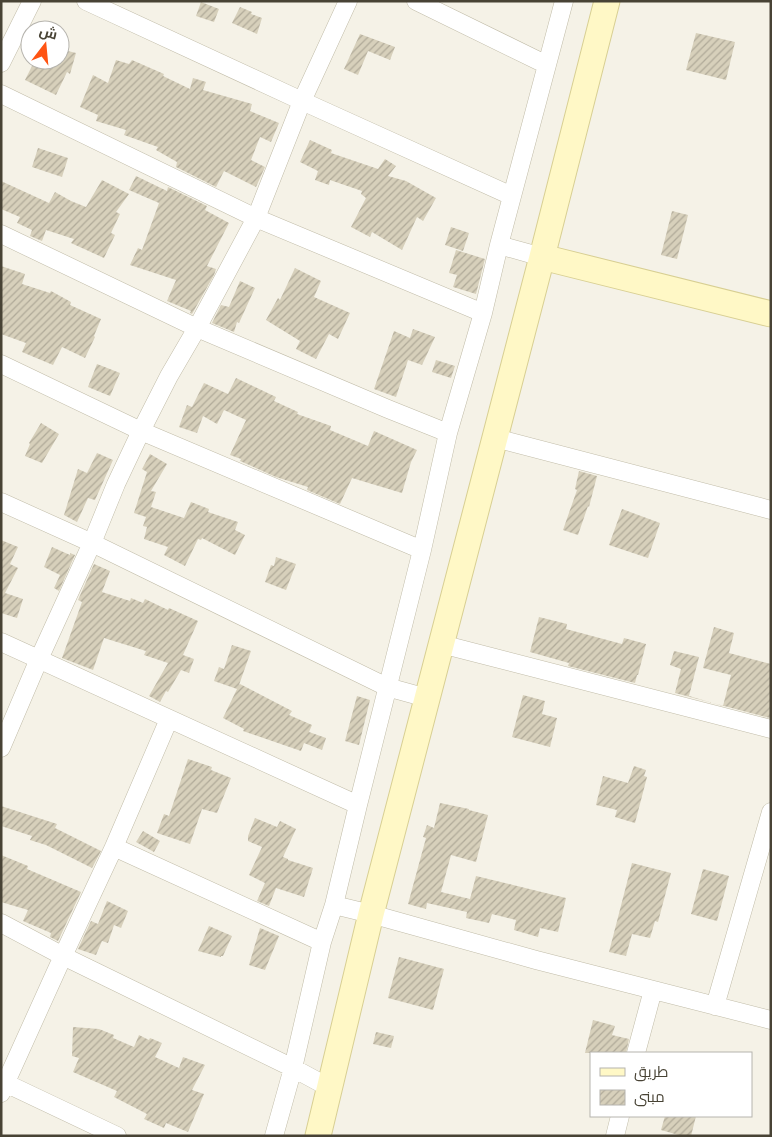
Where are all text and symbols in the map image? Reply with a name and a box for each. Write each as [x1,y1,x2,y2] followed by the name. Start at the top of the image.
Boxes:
[20,20,70,70] north arrow
[37,20,60,45] text: ش
[590,1052,752,1117] legend
[634,1061,668,1083] text: طريق
[634,1086,665,1108] text: مبنى

